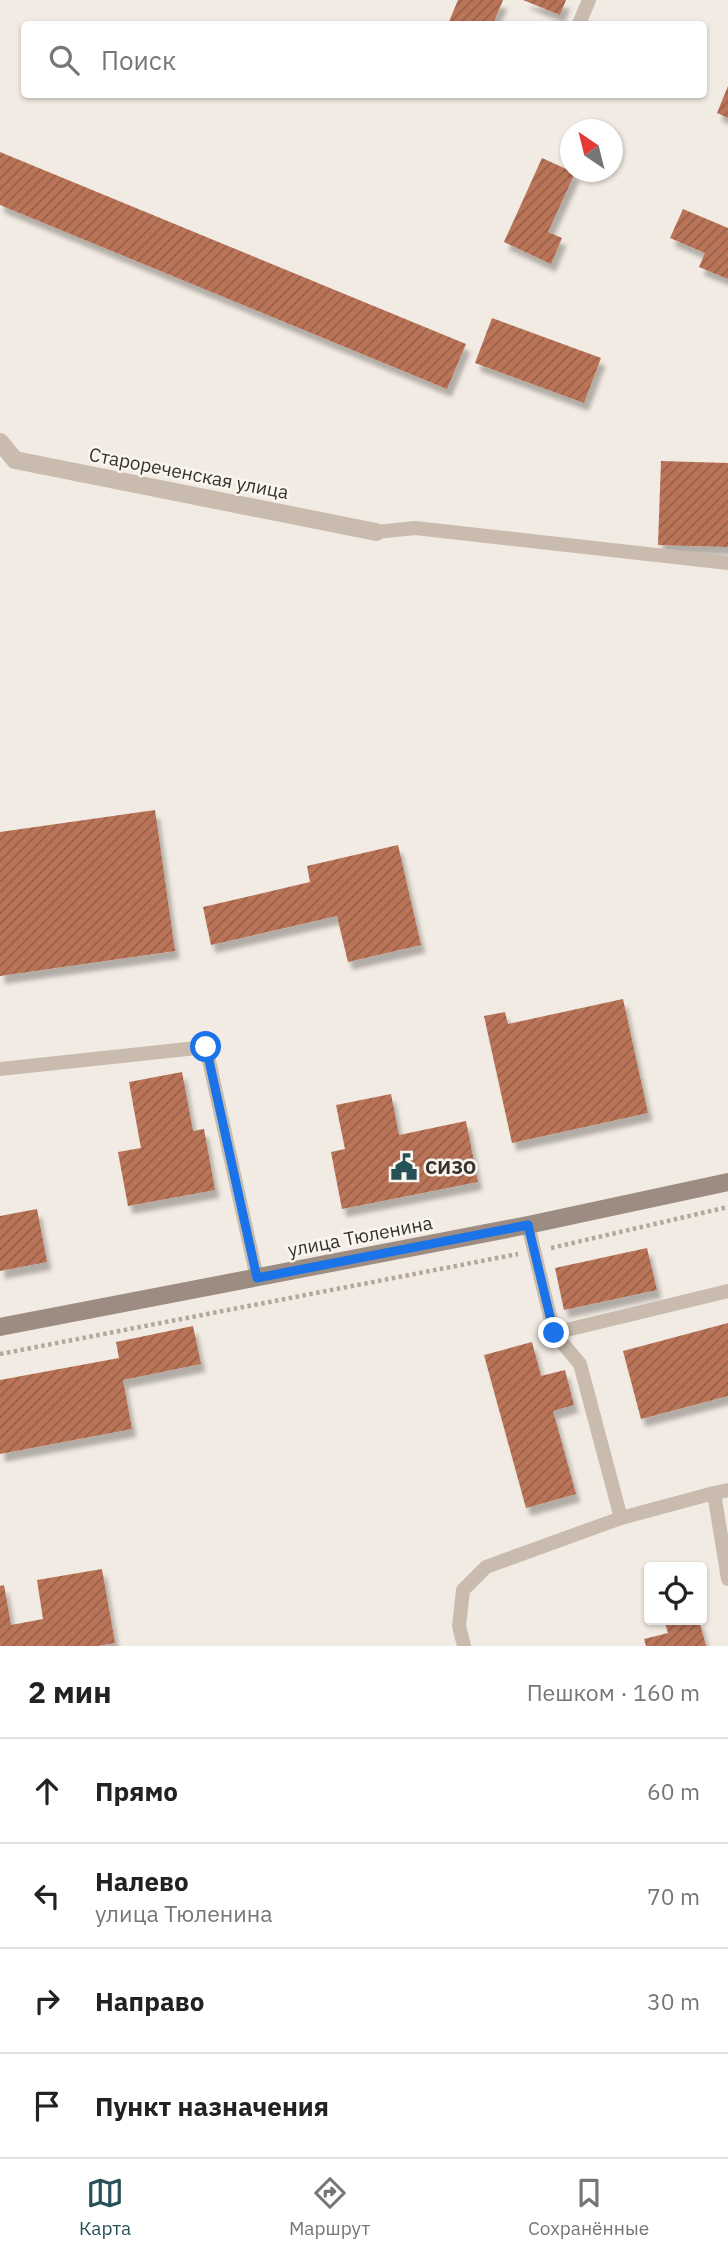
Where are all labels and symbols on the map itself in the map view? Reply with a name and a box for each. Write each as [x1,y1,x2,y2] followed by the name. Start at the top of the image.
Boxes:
[560,119,623,182] north arrow
[87,442,291,504] street label: Старореченская улица
[190,1031,221,1062] route start
[389,1152,419,1182] public building icon: СИЗО
[425,1155,476,1179] place label: СИЗО
[286,1210,434,1262] street label: улица Тюленина
[538,1317,569,1348] route end

